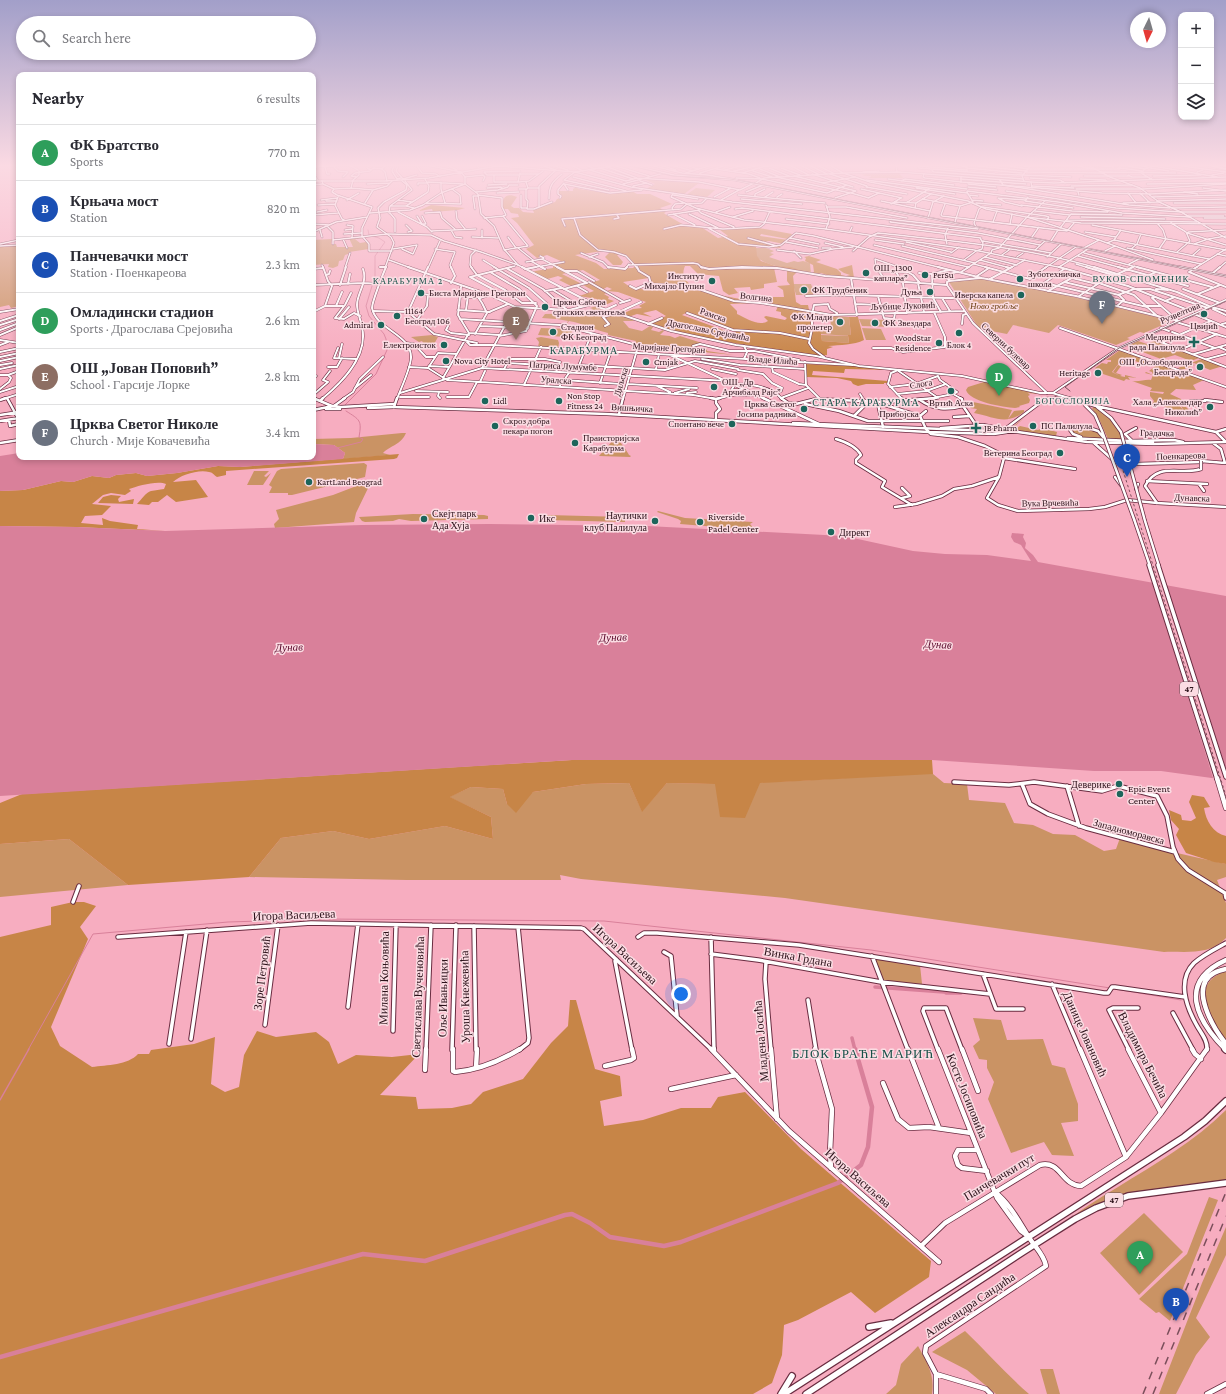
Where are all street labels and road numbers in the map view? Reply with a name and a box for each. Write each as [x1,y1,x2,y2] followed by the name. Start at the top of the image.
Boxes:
[739,290,773,304] street label: Волгина
[871,300,936,312] street label: Љубице Луковић
[1159,300,1201,326] street label: Рузвелтова
[699,306,727,324] street label: Рамска
[666,317,750,343] street label: Драгослава Срејовића
[979,321,1033,372] street label: Северни булевар
[632,341,706,355] street label: Маријане Грегоран
[748,353,798,367] street label: Владе Илића
[529,359,597,373] street label: Патриса Лумумбе
[612,366,630,398] street label: Диљска
[540,374,572,386] street label: Уралска
[909,377,933,391] street label: Слога
[611,402,653,414] street label: Вишњичка
[879,409,919,419] street label: Прибојска
[1140,428,1174,438] street label: Градачка
[1156,450,1206,462] street label: Поенкареова
[1174,492,1210,504] street label: Дунавска
[1022,498,1078,508] street label: Вука Врчевића
[1180,682,1198,696] road number: 47
[1092,817,1166,846] street label: Западноморавска
[252,907,336,923] street label: Игора Васиљева
[590,921,661,988] street label: Игора Васиљева
[376,930,392,1025] street label: Милана Коњовића
[250,935,274,1011] street label: Зоре Петровић
[409,935,427,1058] street label: Светислава Вученовића
[763,944,834,970] street label: Винка Грдана
[457,950,473,1044] street label: Уроша Кнежевића
[435,958,451,1037] street label: Оље Ивањицки
[1060,989,1110,1079] street label: Данице Јовановић
[750,999,772,1082] street label: Младена Јосића
[1115,1009,1171,1101] street label: Владимира Бечића
[944,1051,991,1141] street label: Косте Јосиповића
[822,1146,894,1211] street label: Игора Васиљева
[961,1150,1038,1204] street label: Панчевачки пут
[1105,1193,1123,1207] road number: 47
[922,1269,1018,1340] street label: Александра Сандића

